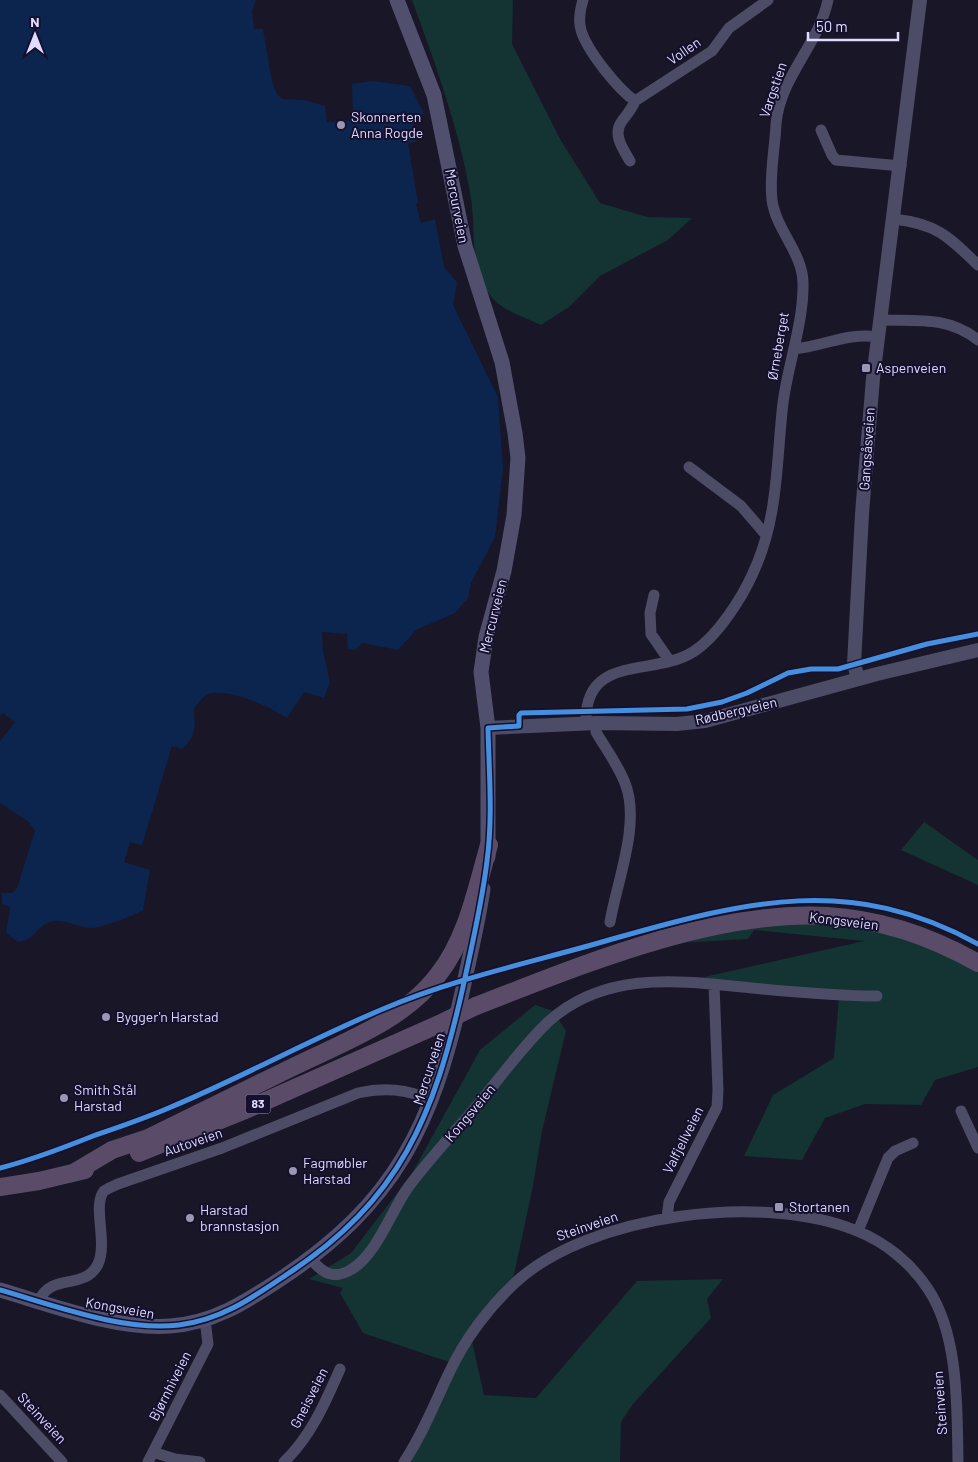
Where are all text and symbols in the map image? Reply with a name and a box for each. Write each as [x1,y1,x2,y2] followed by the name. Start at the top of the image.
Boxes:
[10,10,60,60] north arrow
[808,10,898,42] scale bar
[30,13,40,30] text: N
[816,17,848,35] text: 50 m
[664,33,704,68] street label: Vollen
[755,60,790,120] street label: Vargstien
[351,108,423,141] place label: Skonnerten Anna Rogde
[335,119,347,131] marker: Skonnerten Anna Rogde
[442,167,473,244] street label: Mercurveien
[763,311,792,381] street label: Ørneberget
[876,359,946,376] place label: Aspenveien
[860,362,872,374] marker: Aspenveien
[855,407,878,491] street label: Gangsåsveien
[475,577,510,654] street label: Mercurveien
[693,693,778,728] street label: Rødbergveien
[808,908,880,933] street label: Kongsveien
[116,1008,219,1025] place label: Bygger'n Harstad
[100,1011,112,1023] marker: Bygger'n Harstad
[409,1030,448,1107] street label: Mercurveien
[74,1081,136,1114] place label: Smith Stål Harstad
[441,1081,499,1145] street label: Kongsveien
[58,1092,70,1104] marker: Smith Stål Harstad
[246,1094,270,1114] road number: 83
[658,1104,707,1176] street label: Valfjellveien
[161,1124,224,1159] street label: Autoveien
[303,1154,367,1187] place label: Fagmøbler Harstad
[287,1165,299,1177] marker: Fagmøbler Harstad
[789,1198,850,1215] place label: Stortanen
[200,1201,279,1234] place label: Harstad brannstasjon
[773,1201,785,1213] marker: Stortanen
[554,1207,620,1244] street label: Steinveien
[184,1212,196,1224] marker: Harstad brannstasjon
[84,1293,156,1322] street label: Kongsveien
[145,1348,194,1423] street label: Bjørnhiveien
[286,1365,331,1431] street label: Gneisveien
[929,1371,950,1436] street label: Steinveien
[14,1388,70,1447] street label: Steinveien

